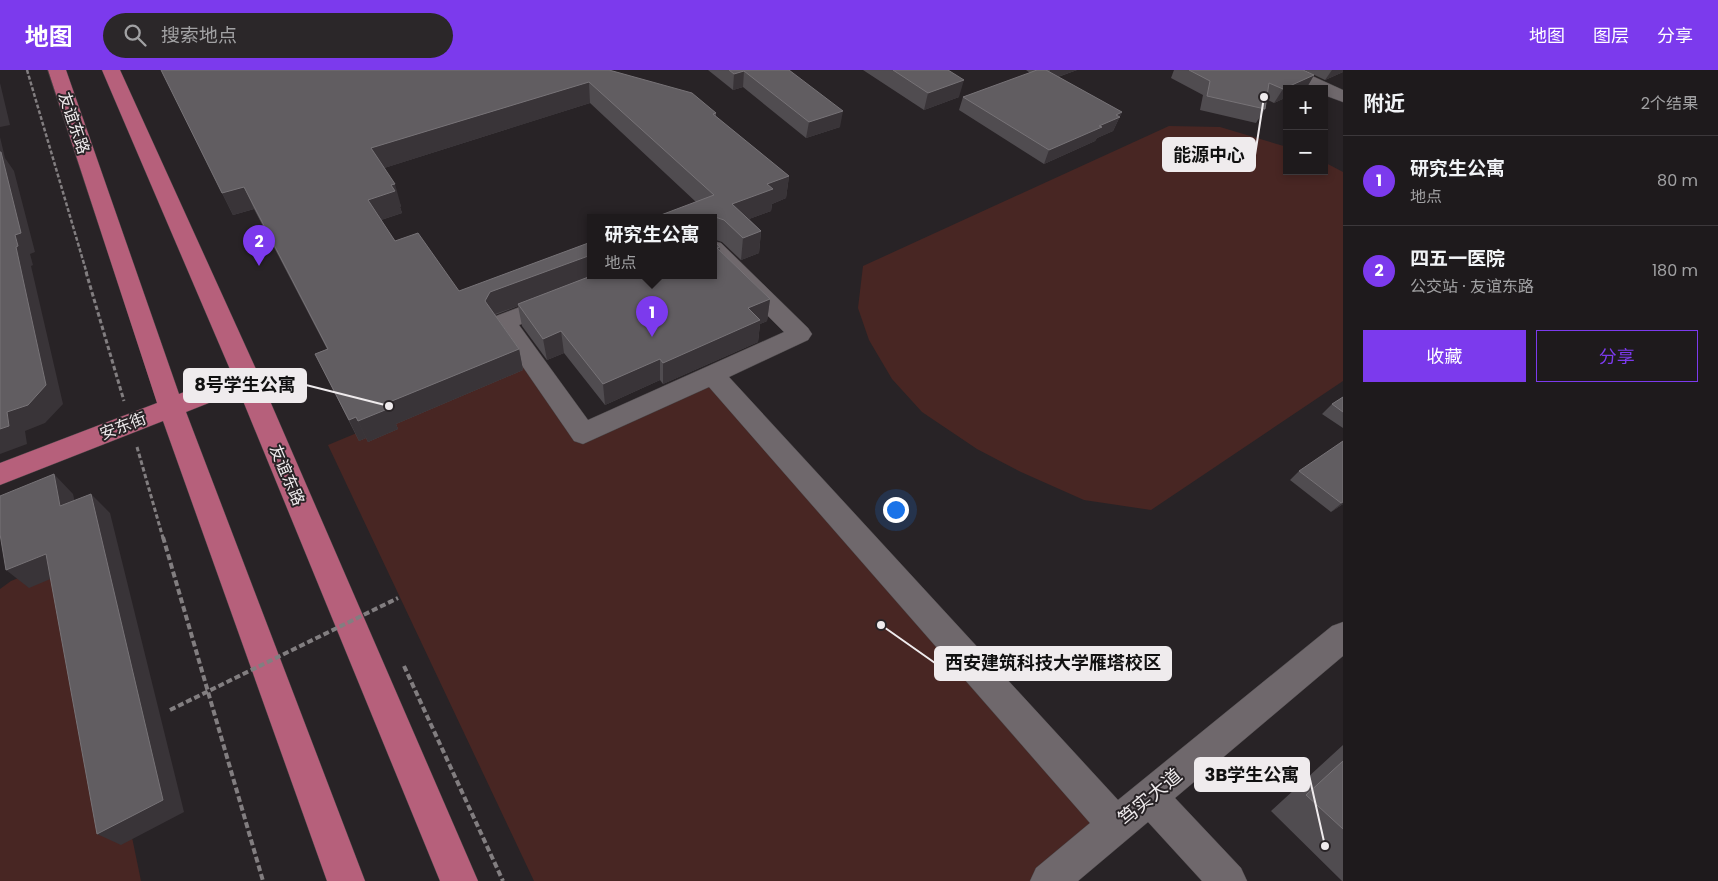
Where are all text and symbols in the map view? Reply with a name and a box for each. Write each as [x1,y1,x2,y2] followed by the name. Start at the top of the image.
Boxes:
[103,13,453,58] search box
[25,20,73,53] text: 地图
[121,21,149,49] icon: search
[161,22,237,49] text: 搜索地点
[1529,23,1565,48] text: 地图
[1593,23,1629,48] text: 图层
[1657,23,1693,48] text: 分享
[1283,85,1328,175] map controls
[1283,85,1328,130] button: +
[53,89,95,157] street label: 友谊东路
[1363,89,1405,118] text: 附近
[1641,92,1698,115] text: 2个结果
[1283,130,1328,175] button: −
[1163,138,1255,171] callout: 能源中心
[1173,142,1245,167] text: 能源中心
[1410,155,1505,182] text: 研究生公寓
[1376,169,1382,192] text: 1
[1657,169,1698,192] text: 80 m
[1410,185,1442,208] text: 地点
[587,214,717,279] popup
[604,221,700,248] text: 研究生公寓
[243,225,275,266] pin: 2
[1410,245,1505,272] text: 四五一医院
[604,251,637,274] text: 地点
[1374,259,1384,282] text: 2
[1652,259,1698,282] text: 180 m
[1410,275,1534,298] text: 公交站 · 友谊东路
[636,296,668,337] pin: 1
[1363,330,1526,382] button: 收藏
[1536,330,1698,382] button: 分享
[184,369,306,402] callout: 8号学生公寓
[194,372,296,397] text: 8号学生公寓
[96,407,150,445] street label: 安东街
[264,441,310,509] street label: 友谊东路
[883,497,909,523] your location
[935,647,1171,680] callout: 西安建筑科技大学雁塔校区
[945,650,1161,675] text: 西安建筑科技大学雁塔校区
[1195,758,1309,791] callout: 3B学生公寓
[1112,762,1188,832] street label: 笃实大道
[1205,762,1299,787] text: 3B学生公寓

